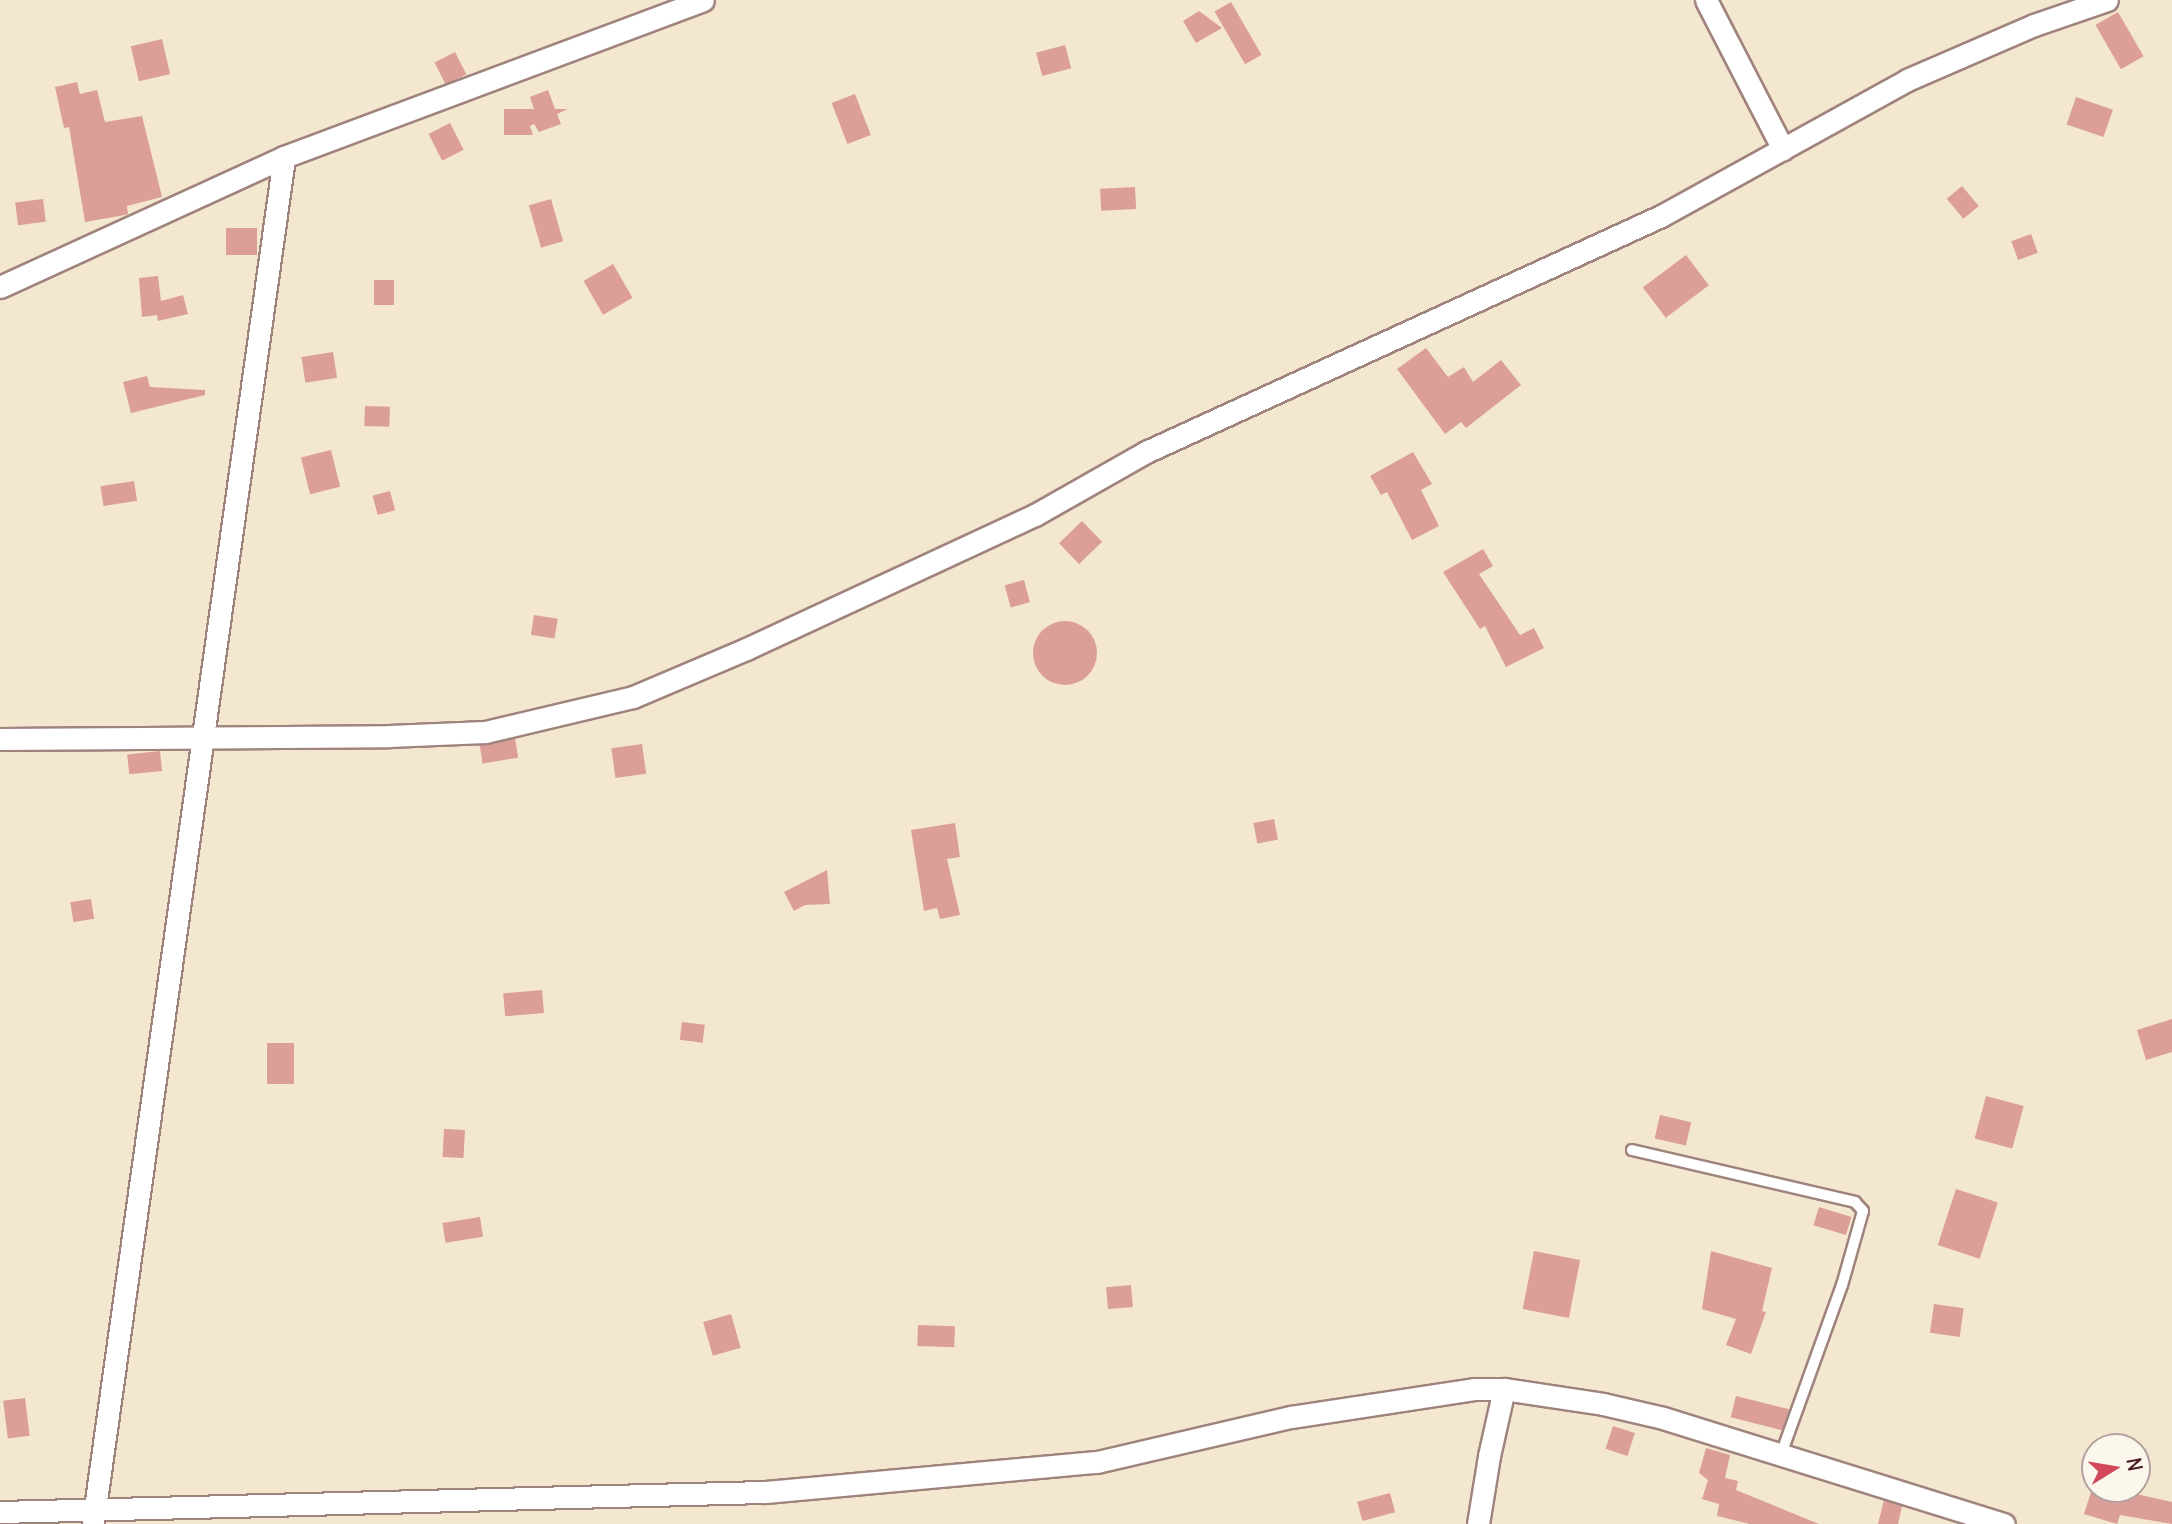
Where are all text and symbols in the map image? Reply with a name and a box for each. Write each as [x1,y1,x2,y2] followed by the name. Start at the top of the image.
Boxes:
[2081,1433,2151,1503] north arrow
[2122,1456,2148,1473] text: N

